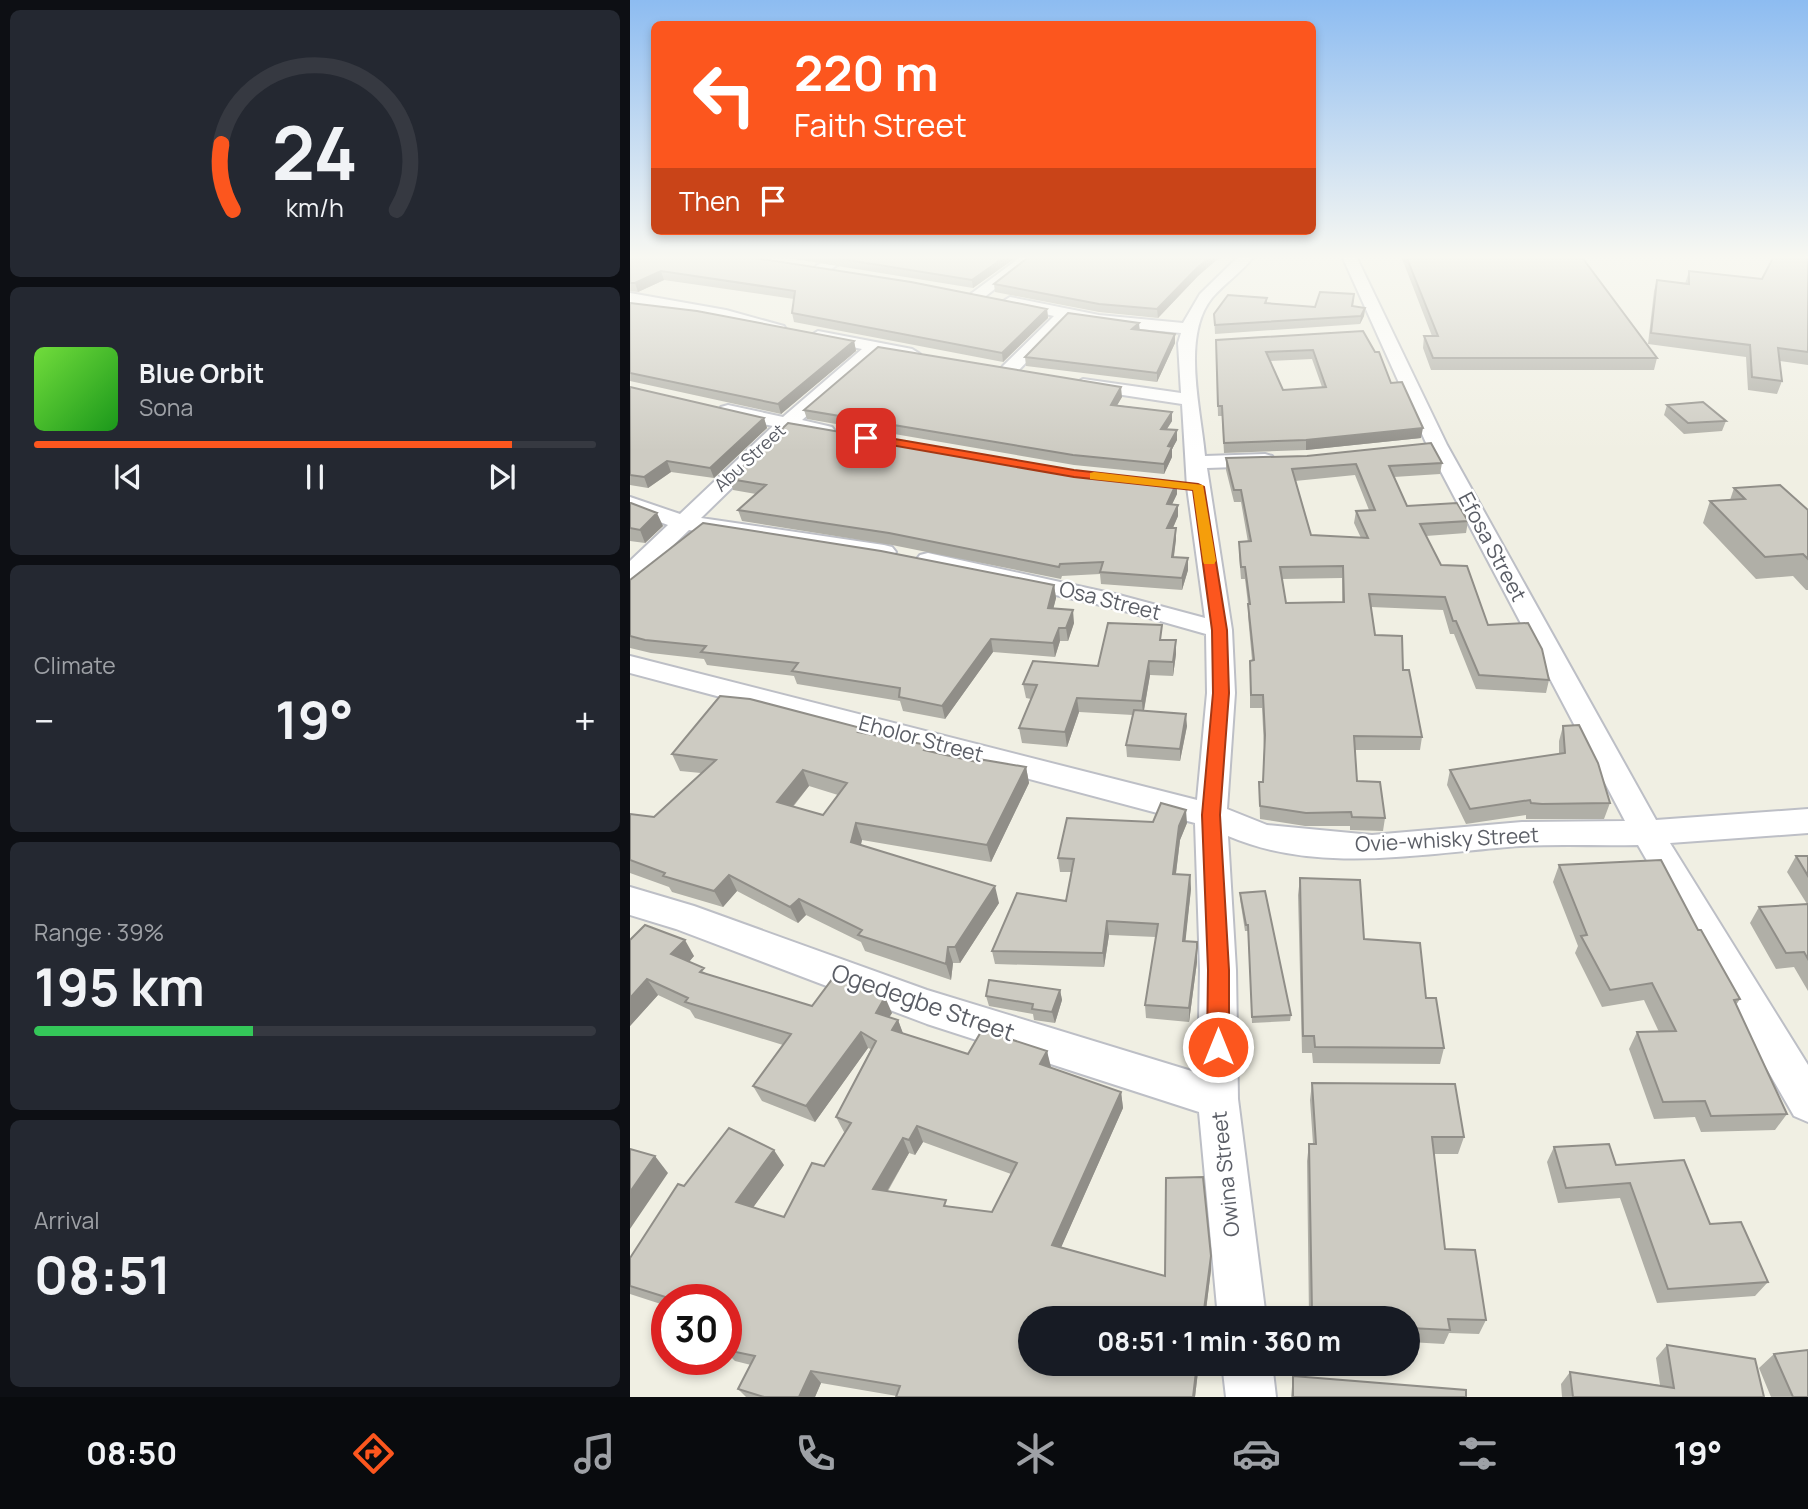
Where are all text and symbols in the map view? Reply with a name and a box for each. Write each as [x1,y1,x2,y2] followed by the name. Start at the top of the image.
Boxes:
[794,39,938,106] text: 220 m
[679,49,770,140] icon: left
[272,102,358,202] text: 24
[794,103,967,147] text: Faith Street
[754,182,792,220] icon: arrive
[679,183,740,219] text: Then
[286,190,344,225] text: km/h
[139,355,264,391] text: Blue Orbit
[139,391,193,423] text: Sona
[836,408,896,468] pin
[709,418,790,496] street label: Abu Street
[847,419,885,457] icon: arrive
[109,458,147,496] icon: previous
[296,458,334,496] icon: pause
[483,458,521,496] icon: next
[1452,487,1533,606] street label: Efosa Street
[1057,574,1164,626] street label: Osa Street
[34,649,116,681] text: Climate
[275,684,354,755] text: 19°
[34,694,55,746] text: −
[574,694,596,746] text: +
[856,708,987,768] street label: Eholor Street
[1354,820,1539,858] street label: Ovie-whisky Street
[34,916,164,948] text: Range · 39%
[34,951,205,1022] text: 195 km
[828,955,1019,1048] street label: Ogedegbe Street
[1181,1010,1255,1084] position arrow
[1204,1110,1246,1238] street label: Owina Street
[34,1204,100,1236] text: Arrival
[34,1239,171,1310] text: 08:51
[651,1284,742,1375] speed limit sign: 30
[1097,1323,1341,1359] text: 08:51 · 1 min · 360 m
[349,1429,398,1478] icon: directions
[570,1429,619,1478] icon: music
[791,1429,840,1478] icon: phone
[1011,1429,1060,1478] icon: climate
[1232,1429,1281,1478] icon: car
[1453,1429,1502,1478] icon: filters
[86,1431,177,1475] text: 08:50
[1674,1431,1722,1475] text: 19°

